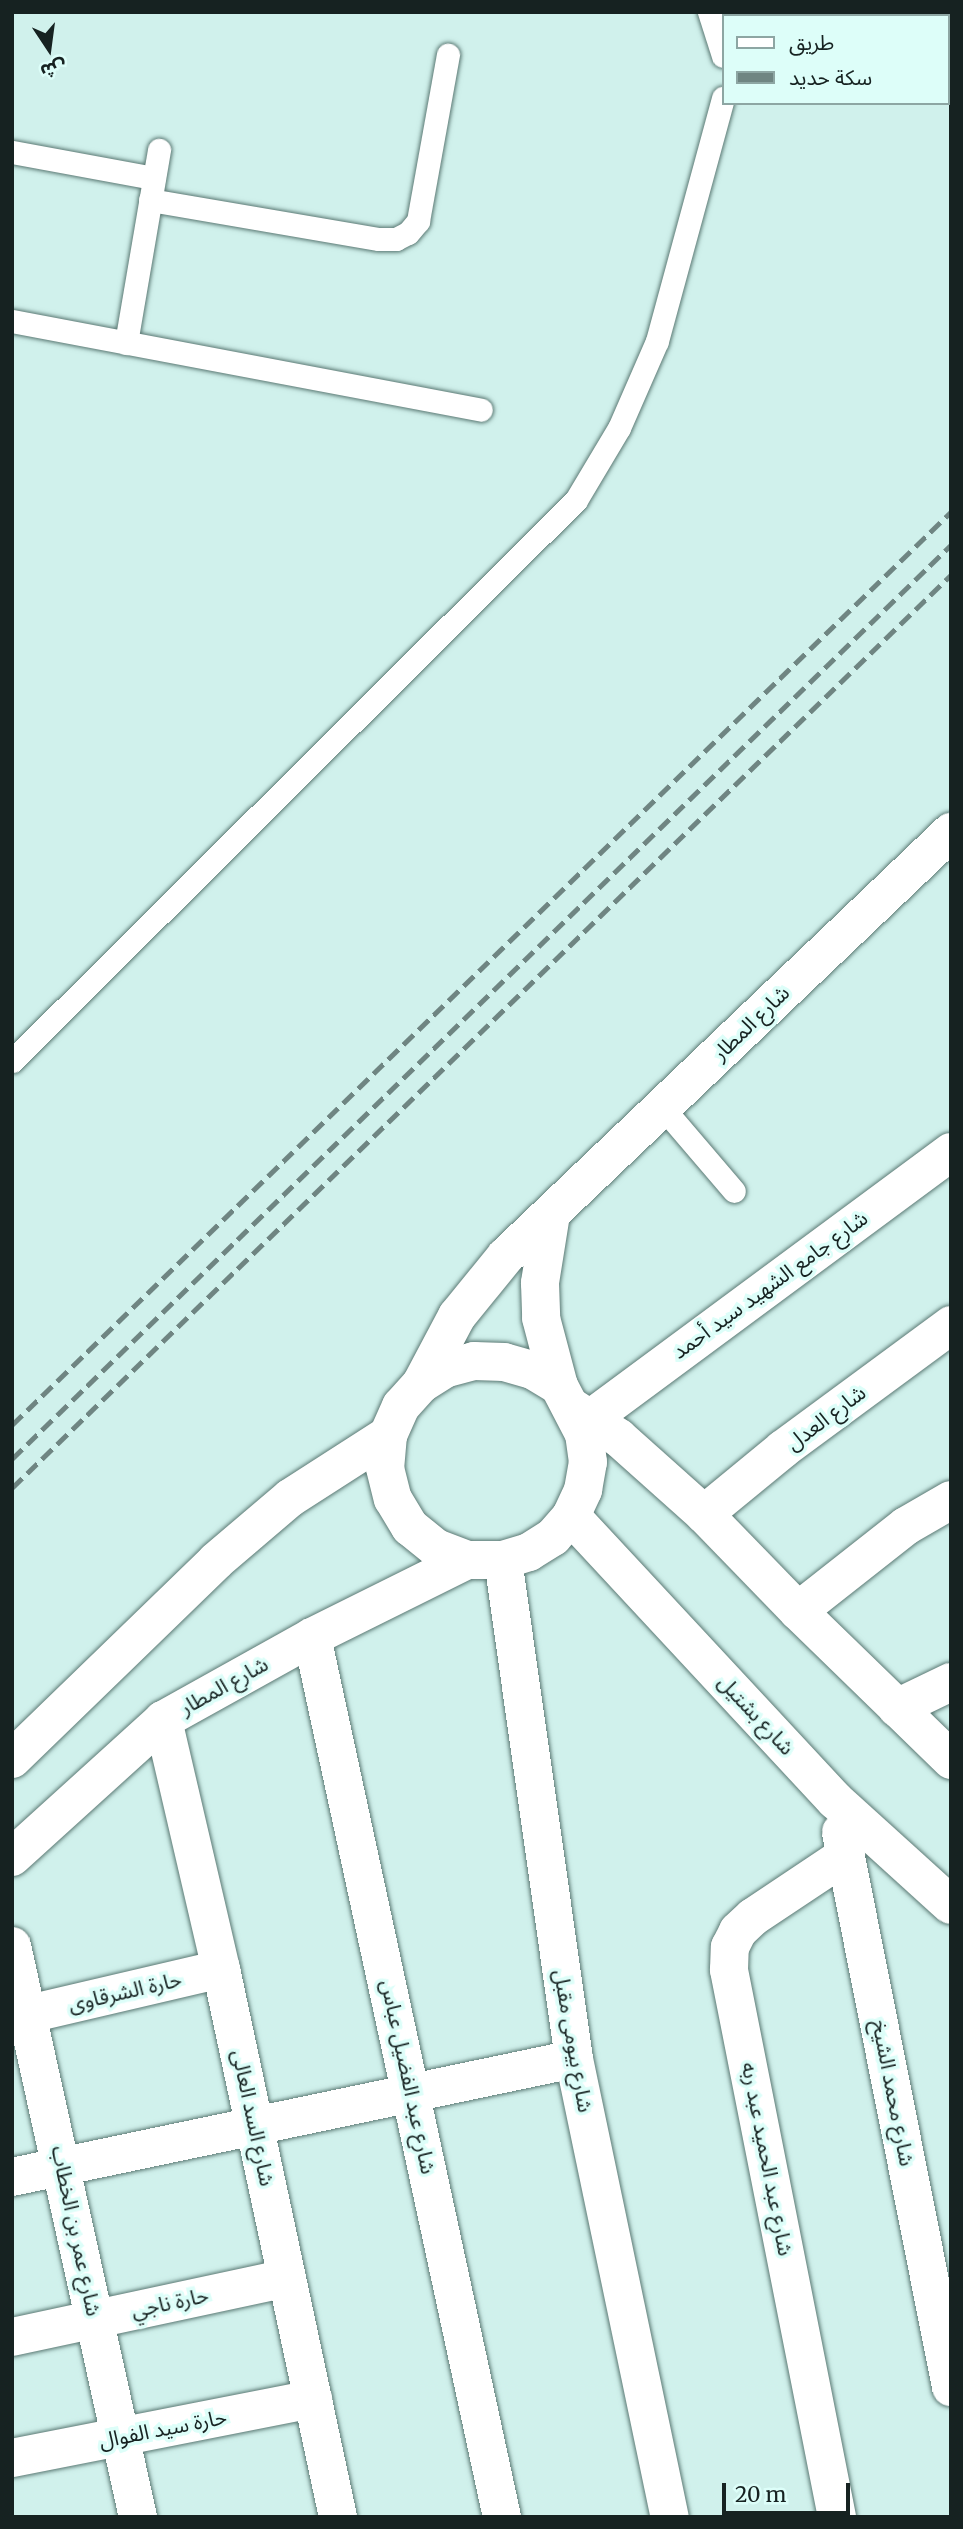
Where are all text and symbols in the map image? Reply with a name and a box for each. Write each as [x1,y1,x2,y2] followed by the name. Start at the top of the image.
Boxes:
[14,14,84,84] north arrow
[722,14,949,105] legend
[789,29,834,56] text: طريق
[38,55,69,84] text: ش
[789,64,872,91] text: سكة حديد
[707,980,795,1066] street label: شارع المطار
[667,1206,873,1364] street label: شارع جامع الشهيد سيد أحمد
[781,1380,871,1456] street label: شارع العدل
[175,1651,273,1721] street label: شارع المطار
[713,1670,799,1760] street label: شارع بشتيل
[66,1967,184,2017] street label: حارة الشرقاوى
[548,1968,598,2114] street label: شارع بيومى مقبل
[375,1978,441,2176] street label: شارع عبد الفضيل عباس
[866,2018,920,2168] street label: شارع محمد الشيخ
[226,2048,280,2188] street label: شارع السد العالى
[736,2060,798,2258] street label: شارع عبد الحميد عبد ربه
[46,2143,106,2319] street label: شارع عمر بن الخطاب
[129,2283,211,2323] street label: حارة ناجي
[97,2404,229,2454] street label: حارة سيد الفوال
[725,2470,853,2514] scale bar
[735,2481,786,2508] text: 20 m

